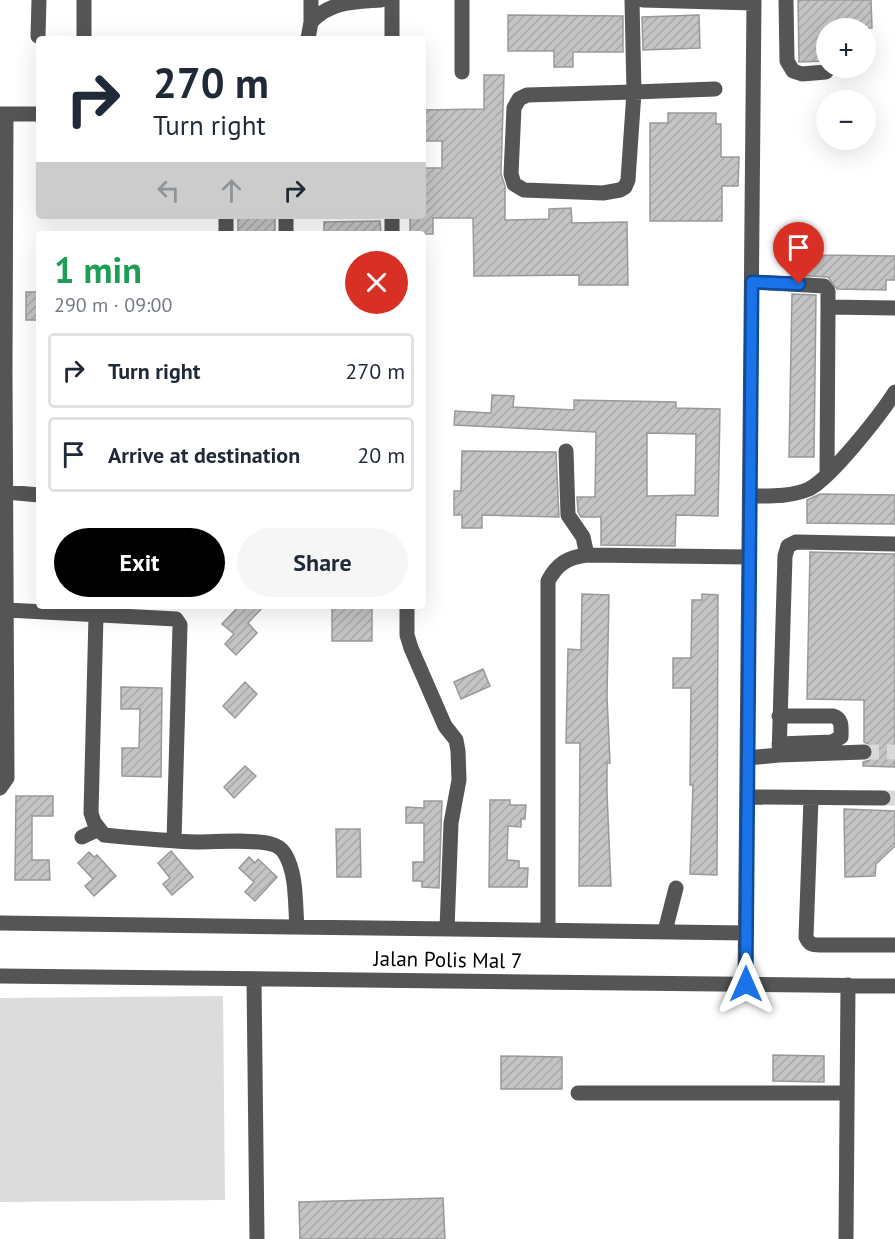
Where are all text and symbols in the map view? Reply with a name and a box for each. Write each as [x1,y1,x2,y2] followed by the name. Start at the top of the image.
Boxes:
[816,18,876,150] map controls
[816,18,876,78] button: +
[153,55,269,110] text: 270 m
[54,60,132,138] icon: right
[816,90,876,150] button: −
[153,108,266,142] text: Turn right
[152,174,185,207] icon: left
[215,174,248,207] icon: ahead
[278,174,311,207] icon: right
[773,222,824,284] pin
[782,231,815,264] icon: arrive
[54,246,142,293] text: 1 min
[345,251,408,314] button: close
[54,292,172,318] text: 290 m · 09:00
[57,354,90,387] icon: right
[108,357,200,385] text: Turn right
[345,357,405,385] text: 270 m
[57,438,90,471] icon: arrive
[108,441,300,469] text: Arrive at destination
[357,441,405,469] text: 20 m
[54,528,225,597] button: Exit
[237,528,408,597] button: Share
[372,945,523,974] street label: Jalan Polis Mal 7
[714,952,778,1016] position arrow

